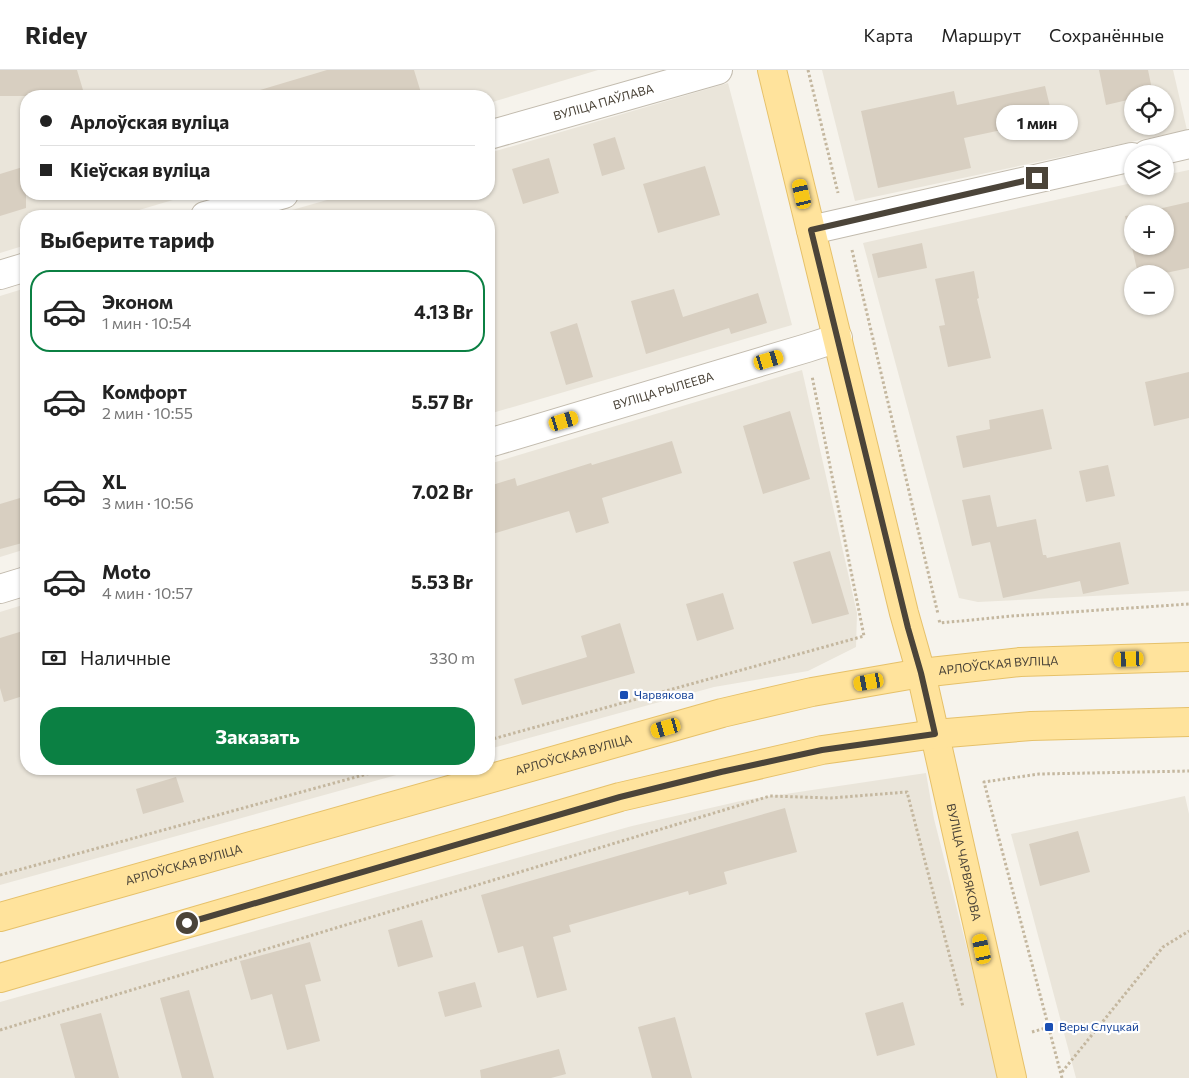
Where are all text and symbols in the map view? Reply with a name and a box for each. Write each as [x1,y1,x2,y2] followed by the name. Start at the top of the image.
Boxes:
[25,20,88,49] text: Ridey
[864,24,913,46] text: Карта
[941,24,1021,46] text: Маршрут
[1049,24,1164,46] text: Сохранённые
[551,81,655,122] street label: ВУЛІЦА ПАЎЛАВА
[1124,85,1174,315] map controls
[1124,85,1174,135] button: locate
[996,106,1078,140] callout: 1 мин
[70,110,229,133] text: Арлоўская вуліца
[1017,113,1057,132] text: 1 мин
[1124,145,1174,195] button: layers
[70,158,210,181] text: Кіеўская вуліца
[1026,167,1048,189] route end
[791,178,812,210] car
[1124,205,1174,255] button: +
[40,226,214,253] text: Выберите тариф
[1124,265,1174,315] button: −
[42,289,87,334] icon: car
[102,290,173,313] text: Эконом
[414,300,473,323] text: 4.13 Br
[102,313,191,332] text: 1 мин · 10:54
[752,348,785,372] car
[611,368,715,412] street label: ВУЛІЦА РЫЛЕЕВА
[42,379,87,424] icon: car
[102,380,187,403] text: Комфорт
[412,390,473,413] text: 5.57 Br
[102,403,193,422] text: 2 мин · 10:55
[547,409,580,433] car
[42,469,87,514] icon: car
[102,470,127,493] text: XL
[412,480,473,503] text: 7.02 Br
[102,493,194,512] text: 3 мин · 10:56
[42,559,87,604] icon: car
[102,560,151,583] text: Moto
[411,570,473,593] text: 5.53 Br
[102,583,193,602] text: 4 мин · 10:57
[40,644,68,672] icon: cash
[80,646,171,669] text: Наличные
[429,648,475,667] text: 330 m
[1113,651,1144,667] car
[937,653,1059,677] street label: АРЛОЎСКАЯ ВУЛІЦА
[852,672,885,692] car
[634,687,694,701] place label: Чарвякова
[618,689,630,701] marker: Чарвякова
[40,707,475,765] button: Заказать
[649,717,682,739] car
[513,731,633,777] street label: АРЛОЎСКАЯ ВУЛІЦА
[944,802,984,922] street label: ВУЛІЦА ЧАРВЯКОВА
[124,841,243,887] street label: АРЛОЎСКАЯ ВУЛІЦА
[176,912,198,934] route start
[971,933,992,965] car
[1059,1019,1139,1033] place label: Веры Слуцкай
[1043,1021,1055,1033] marker: Веры Слуцкай

